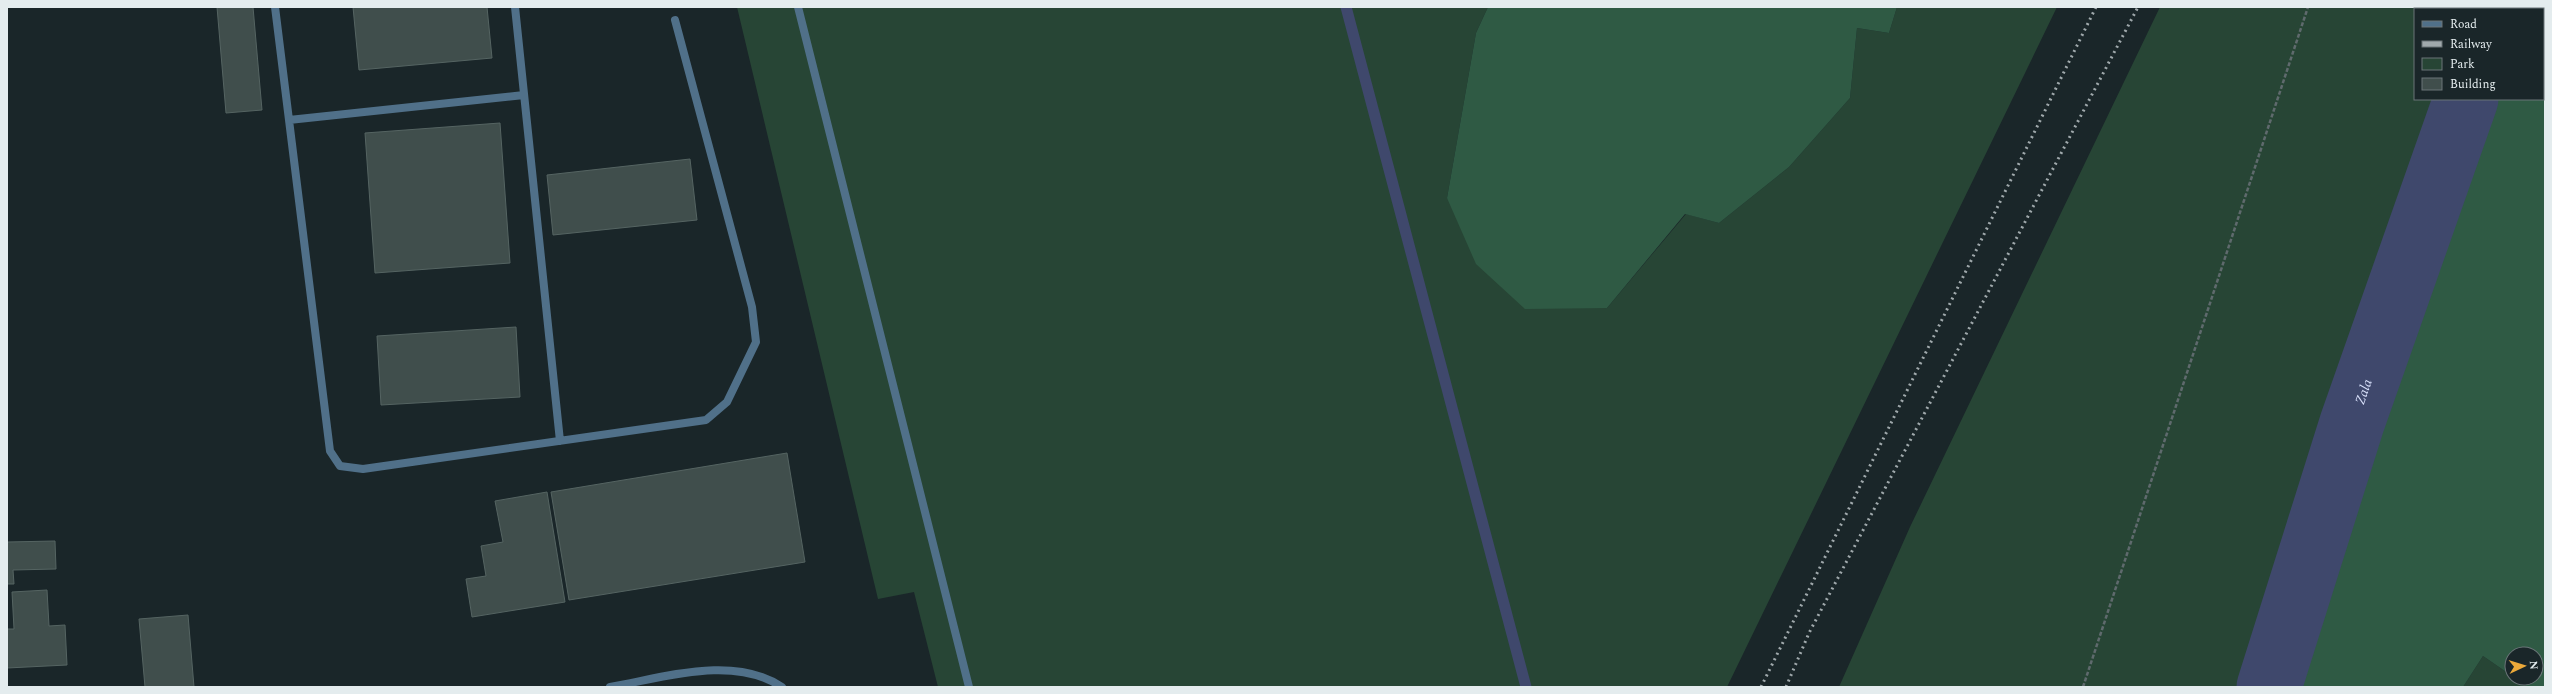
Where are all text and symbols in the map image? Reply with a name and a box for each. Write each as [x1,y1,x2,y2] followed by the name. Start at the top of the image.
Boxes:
[2414,8,2544,100] legend
[2450,15,2477,34] text: Road
[2450,35,2493,54] text: Railway
[2450,55,2475,74] text: Park
[2450,75,2496,94] text: Building
[2349,376,2377,407] water label: Zala
[2504,646,2544,686] north arrow
[2525,660,2542,670] text: N

